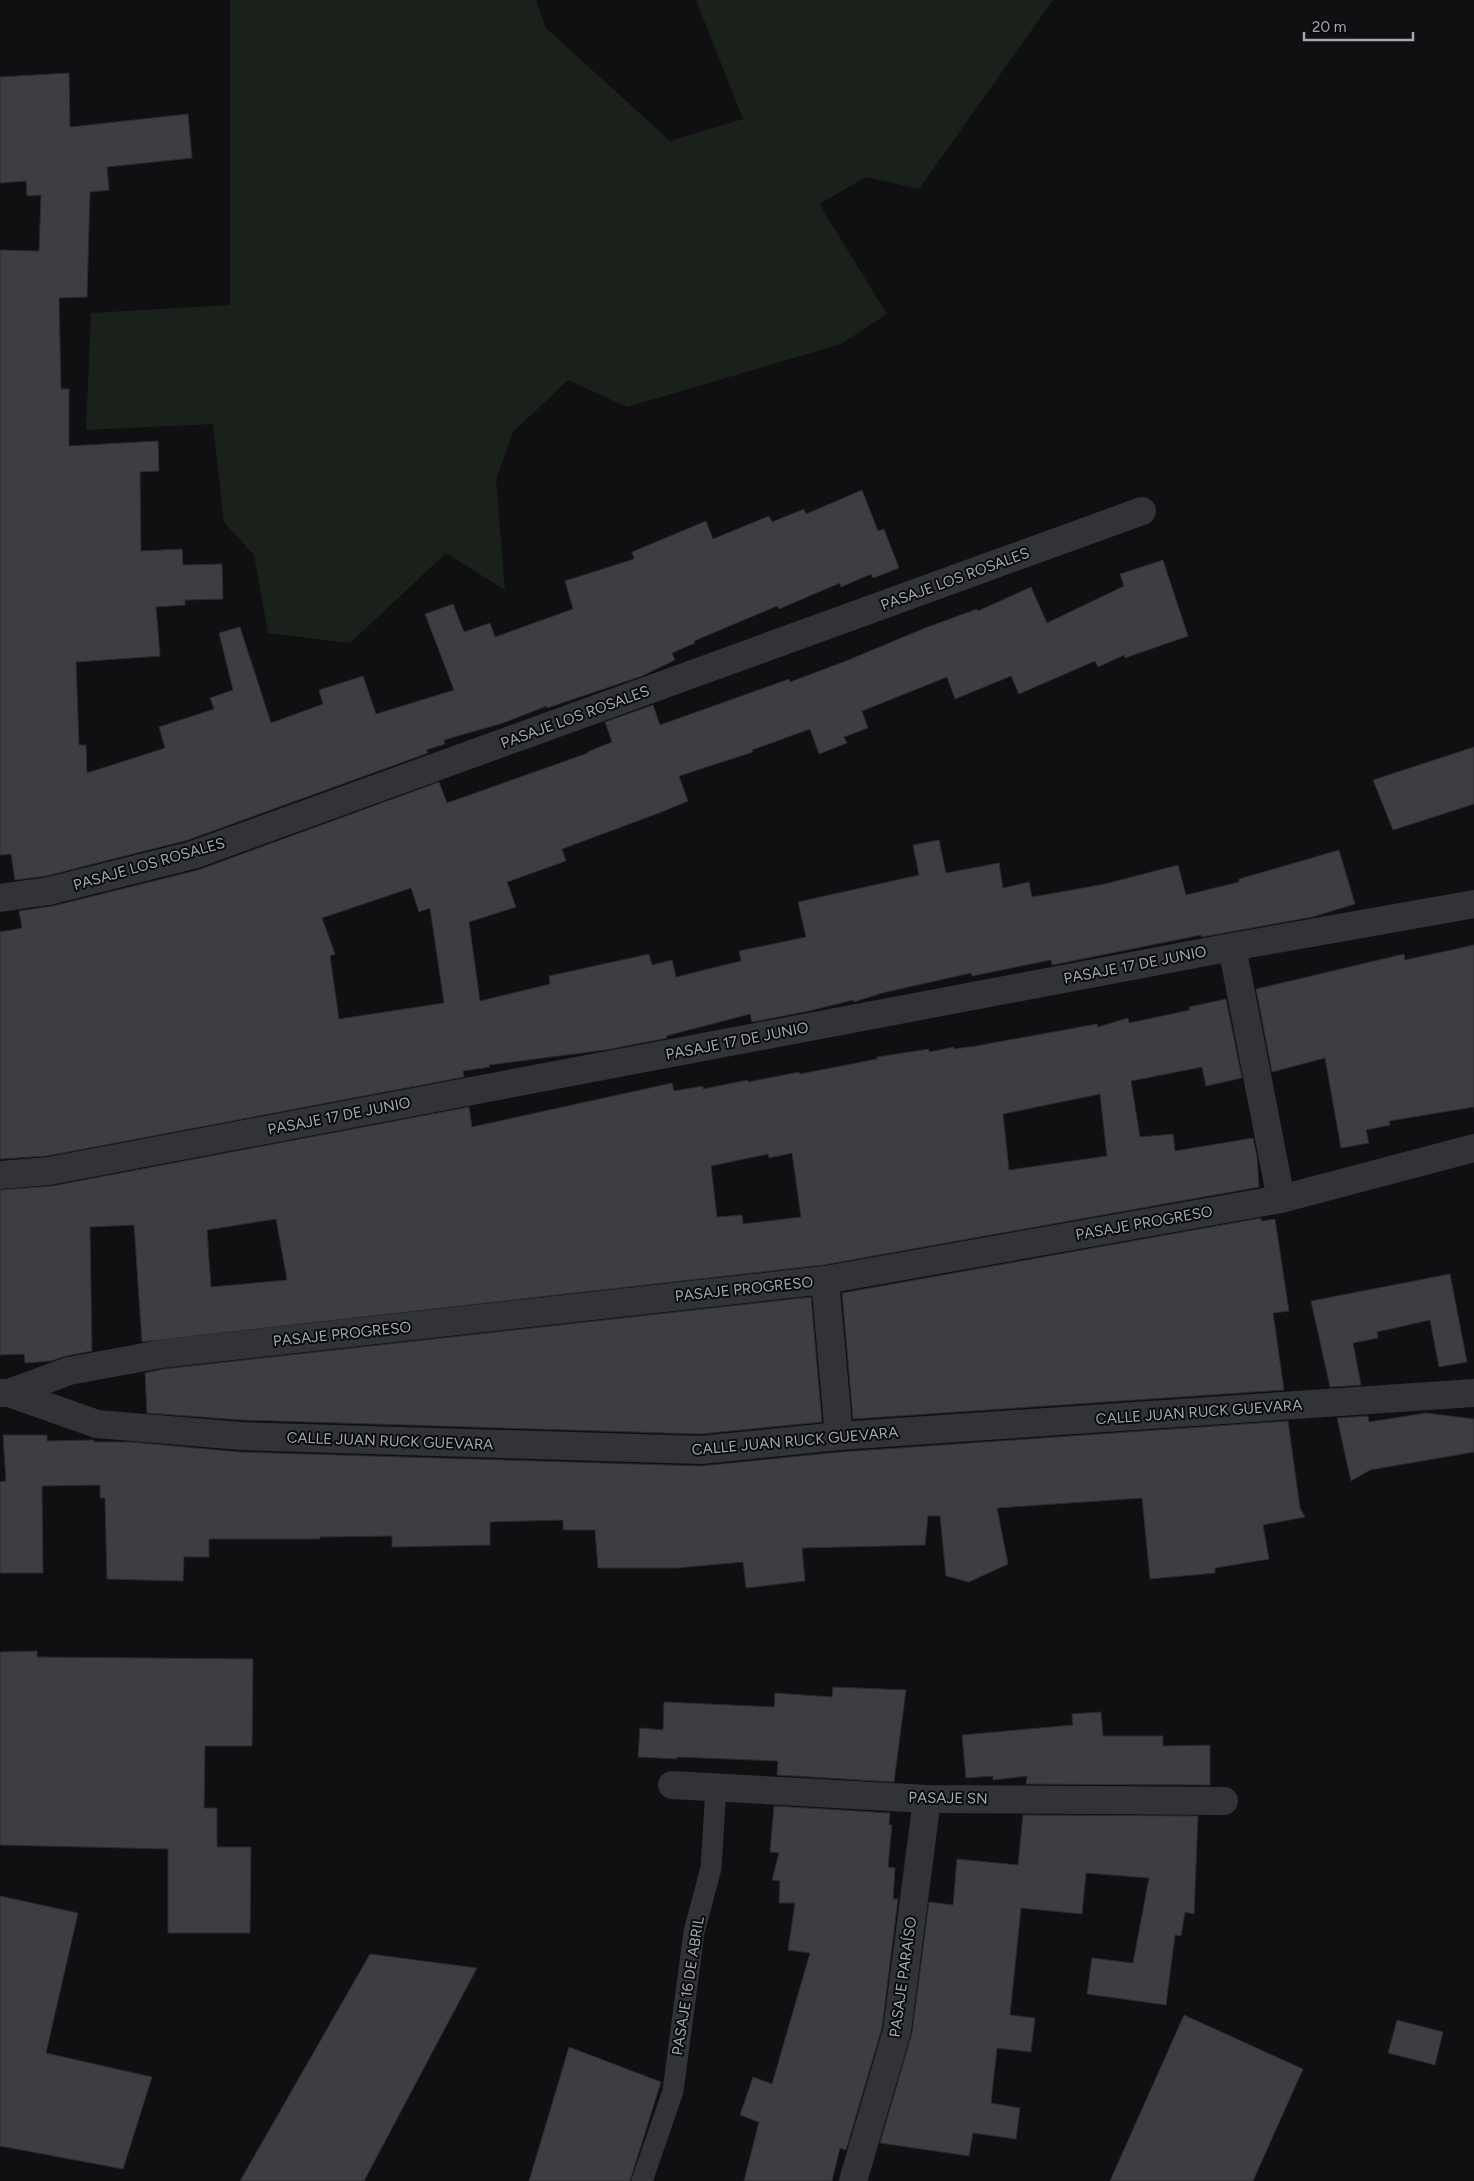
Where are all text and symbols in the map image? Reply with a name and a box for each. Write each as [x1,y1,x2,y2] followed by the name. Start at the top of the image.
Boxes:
[1304,10,1413,42] scale bar
[1312,18,1346,36] text: 20 m
[878,544,1032,614] street label: PASAJE LOS ROSALES
[498,682,652,752] street label: PASAJE LOS ROSALES
[71,834,227,894] street label: PASAJE LOS ROSALES
[1062,942,1208,988] street label: PASAJE 17 DE JUNIO
[664,1018,810,1064] street label: PASAJE 17 DE JUNIO
[266,1093,412,1139] street label: PASAJE 17 DE JUNIO
[1074,1202,1214,1244] street label: PASAJE PROGRESO
[674,1273,814,1305] street label: PASAJE PROGRESO
[272,1318,412,1350] street label: PASAJE PROGRESO
[1095,1396,1303,1428] street label: CALLE JUAN RUCK GUEVARA
[691,1423,899,1459] street label: CALLE JUAN RUCK GUEVARA
[286,1428,494,1454] street label: CALLE JUAN RUCK GUEVARA
[908,1788,988,1808] street label: PASAJE SN
[668,1915,708,2057] street label: PASAJE 16 DE ABRIL
[886,1915,920,2039] street label: PASAJE PARAÍSO

